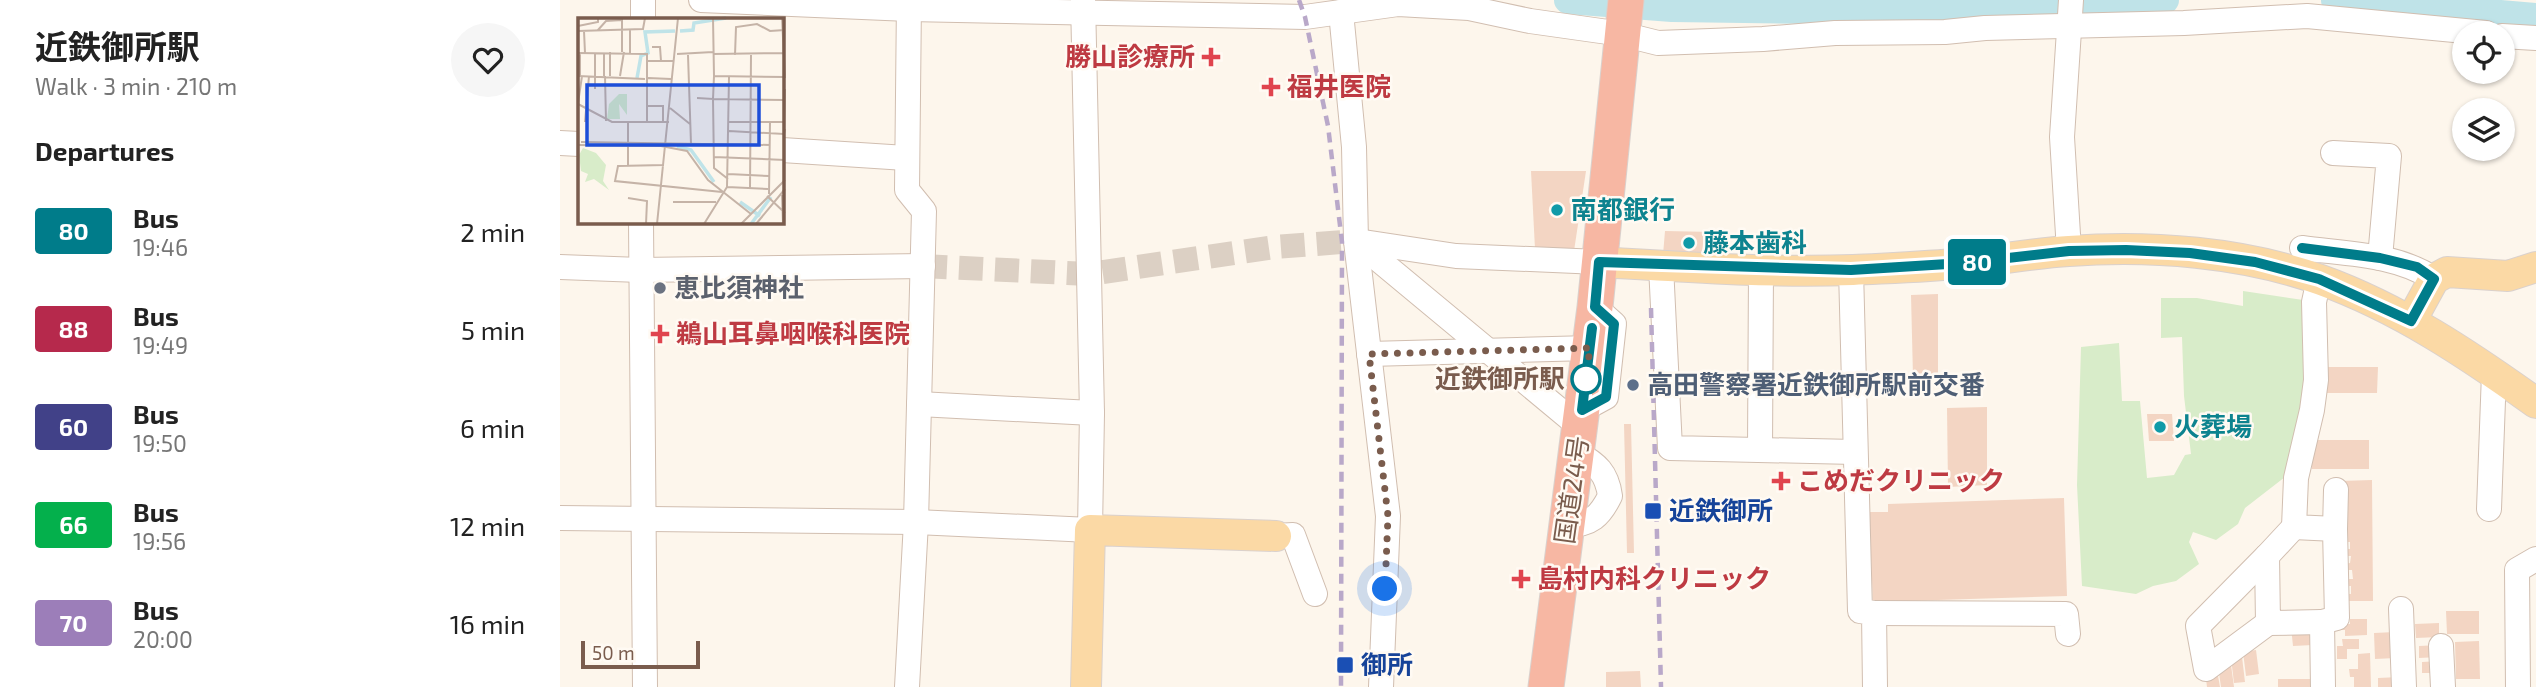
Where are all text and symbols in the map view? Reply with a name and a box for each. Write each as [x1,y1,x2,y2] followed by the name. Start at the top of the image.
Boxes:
[578,18,784,224] inset map
[2452,21,2515,161] map controls
[2452,21,2515,84] button: locate
[451,23,525,97] button: heart
[35,26,200,66] text: 近鉄御所駅
[1065,40,1195,71] place label: 勝山診療所
[1201,47,1221,67] marker: 勝山診療所
[1287,70,1391,101] place label: 福井医院
[35,72,237,100] text: Walk · 3 min · 210 m
[1261,77,1281,97] marker: 福井医院
[2452,98,2515,161] button: layers
[35,135,174,166] text: Departures
[1571,193,1675,224] place label: 南都銀行
[133,202,179,233] text: Bus
[1549,202,1565,218] marker: 南都銀行
[58,216,89,245] text: 80
[460,216,525,247] text: 2 min
[1703,226,1807,257] place label: 藤本歯科
[133,233,188,261] text: 19:46
[1681,235,1697,251] marker: 藤本歯科
[1946,239,2008,285] line badge: 80
[1962,247,1992,276] text: 80
[674,271,804,302] place label: 恵比須神社
[652,280,668,296] marker: 恵比須神社
[133,300,179,331] text: Bus
[59,314,88,343] text: 88
[461,314,525,345] text: 5 min
[676,317,910,348] place label: 鵜山耳鼻咽喉科医院
[650,324,670,344] marker: 鵜山耳鼻咽喉科医院
[133,331,188,359] text: 19:49
[1435,362,1565,393] place label: 近鉄御所駅
[1571,364,1601,394] marker: 近鉄御所駅
[1647,368,1985,399] place label: 高田警察署近鉄御所駅前交番
[1625,377,1641,393] marker: 高田警察署近鉄御所駅前交番
[133,398,179,429] text: Bus
[2174,410,2252,441] place label: 火葬場
[59,412,88,441] text: 60
[460,412,525,443] text: 6 min
[2152,419,2168,435] marker: 火葬場
[133,429,187,457] text: 19:50
[1548,434,1593,546] street label: 国道24号
[1797,464,2005,495] place label: こめだクリニック
[1771,471,1791,491] marker: こめだクリニック
[1669,494,1773,525] place label: 近鉄御所
[133,496,179,527] text: Bus
[1643,501,1663,521] marker: 近鉄御所
[59,510,88,539] text: 66
[450,510,525,541] text: 12 min
[133,527,186,555] text: 19:56
[1537,562,1771,593] place label: 島村内科クリニック
[1511,569,1531,589] marker: 島村内科クリニック
[1367,571,1402,606] your location
[133,594,179,625] text: Bus
[60,608,87,637] text: 70
[450,608,525,639] text: 16 min
[133,625,193,653] text: 20:00
[581,638,700,670] scale bar
[592,641,635,664] text: 50 m
[1361,648,1413,679] place label: 御所
[1335,655,1355,675] marker: 御所

